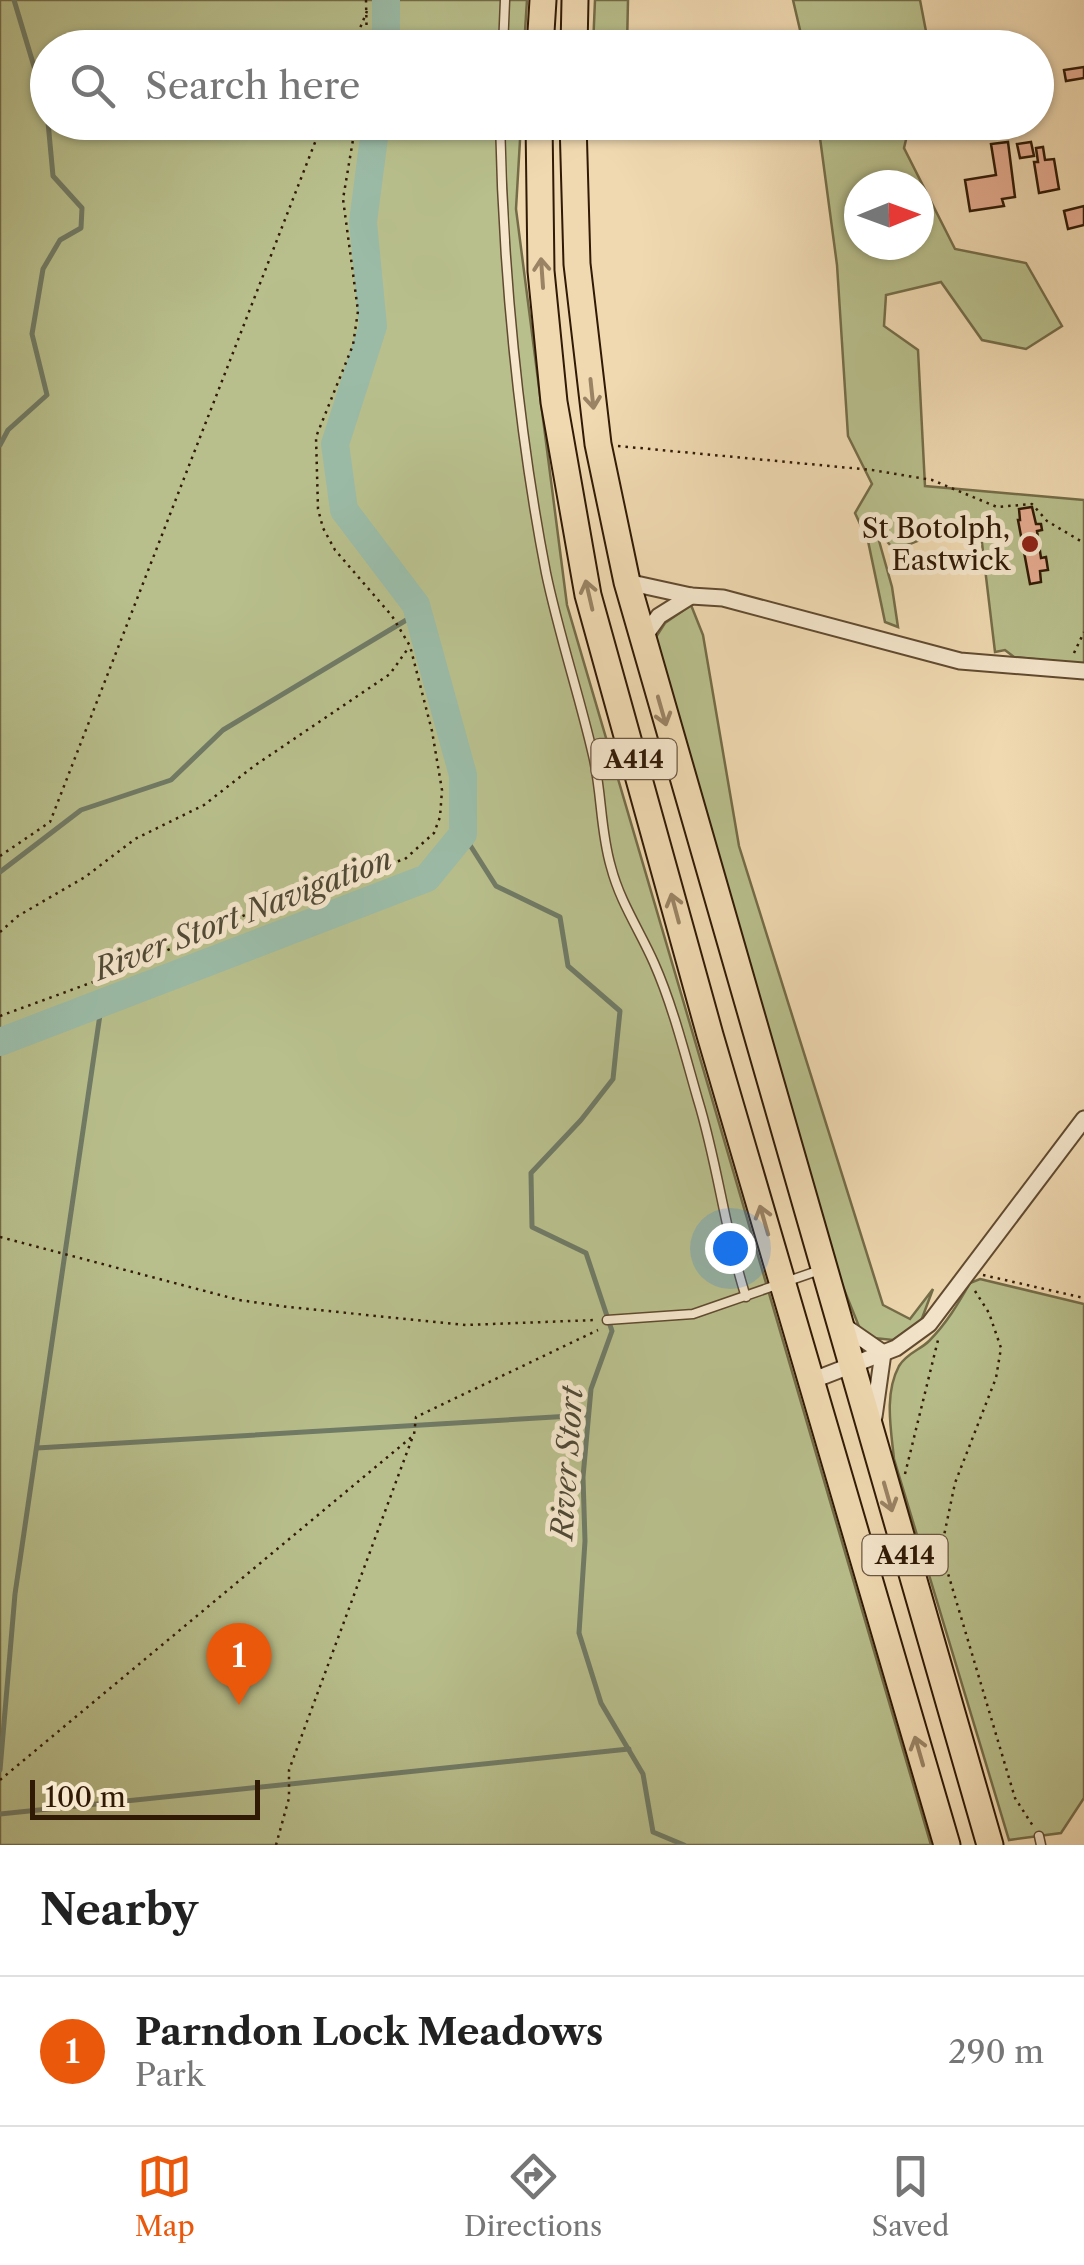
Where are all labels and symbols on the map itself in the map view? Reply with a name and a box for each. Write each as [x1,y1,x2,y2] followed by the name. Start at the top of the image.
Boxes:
[844,170,934,260] north arrow
[532,258,551,290] one-way arrow
[583,377,602,410] one-way arrow
[862,511,1012,577] place label: St Botolph, Eastwick
[1019,533,1041,555] marker: St Botolph, Eastwick
[579,580,597,612] one-way arrow
[654,695,672,726] one-way arrow
[592,739,676,779] road number: A414
[87,840,397,989] water label: River Stort Navigation
[664,893,683,924] one-way arrow
[754,1205,772,1237] one-way arrow
[705,1223,756,1274] your location
[543,1384,591,1543] water label: River Stort
[880,1481,899,1512] one-way arrow
[862,1535,948,1575] road number: A414
[206,1622,272,1705] pin: 1
[909,1736,927,1768] one-way arrow
[30,1775,260,1820] scale bar

